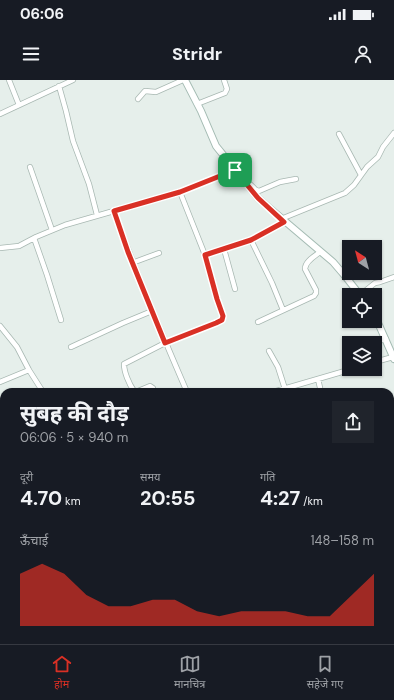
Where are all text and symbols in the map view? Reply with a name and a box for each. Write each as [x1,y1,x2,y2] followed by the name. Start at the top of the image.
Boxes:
[20,4,64,24] text: 06:06
[172,42,222,66] text: Stridr
[20,43,42,65] icon: menu
[352,43,374,65] icon: person
[218,153,252,187] pin
[224,159,246,181] icon: arrive
[342,240,382,280] north arrow
[342,240,382,376] map controls
[342,288,382,328] button: locate
[342,336,382,376] button: layers
[20,399,129,428] text: सुबह की दौड़
[332,401,374,443] button: share
[20,429,128,446] text: 06:06 · 5 × 940 m
[20,470,33,484] text: दूरी
[140,470,160,484] text: समय
[260,470,275,484] text: गति
[20,485,62,511] text: 4.70
[140,485,196,511] text: 20:55
[260,485,300,511] text: 4:27
[62,494,80,508] text: km
[300,494,323,508] text: /km
[20,532,48,549] text: ऊँचाई
[311,532,374,549] text: 148–158 m
[51,653,73,692] tab: होम
[174,653,205,692] tab: मानचित्र
[307,653,343,692] tab: सहेजे गए

